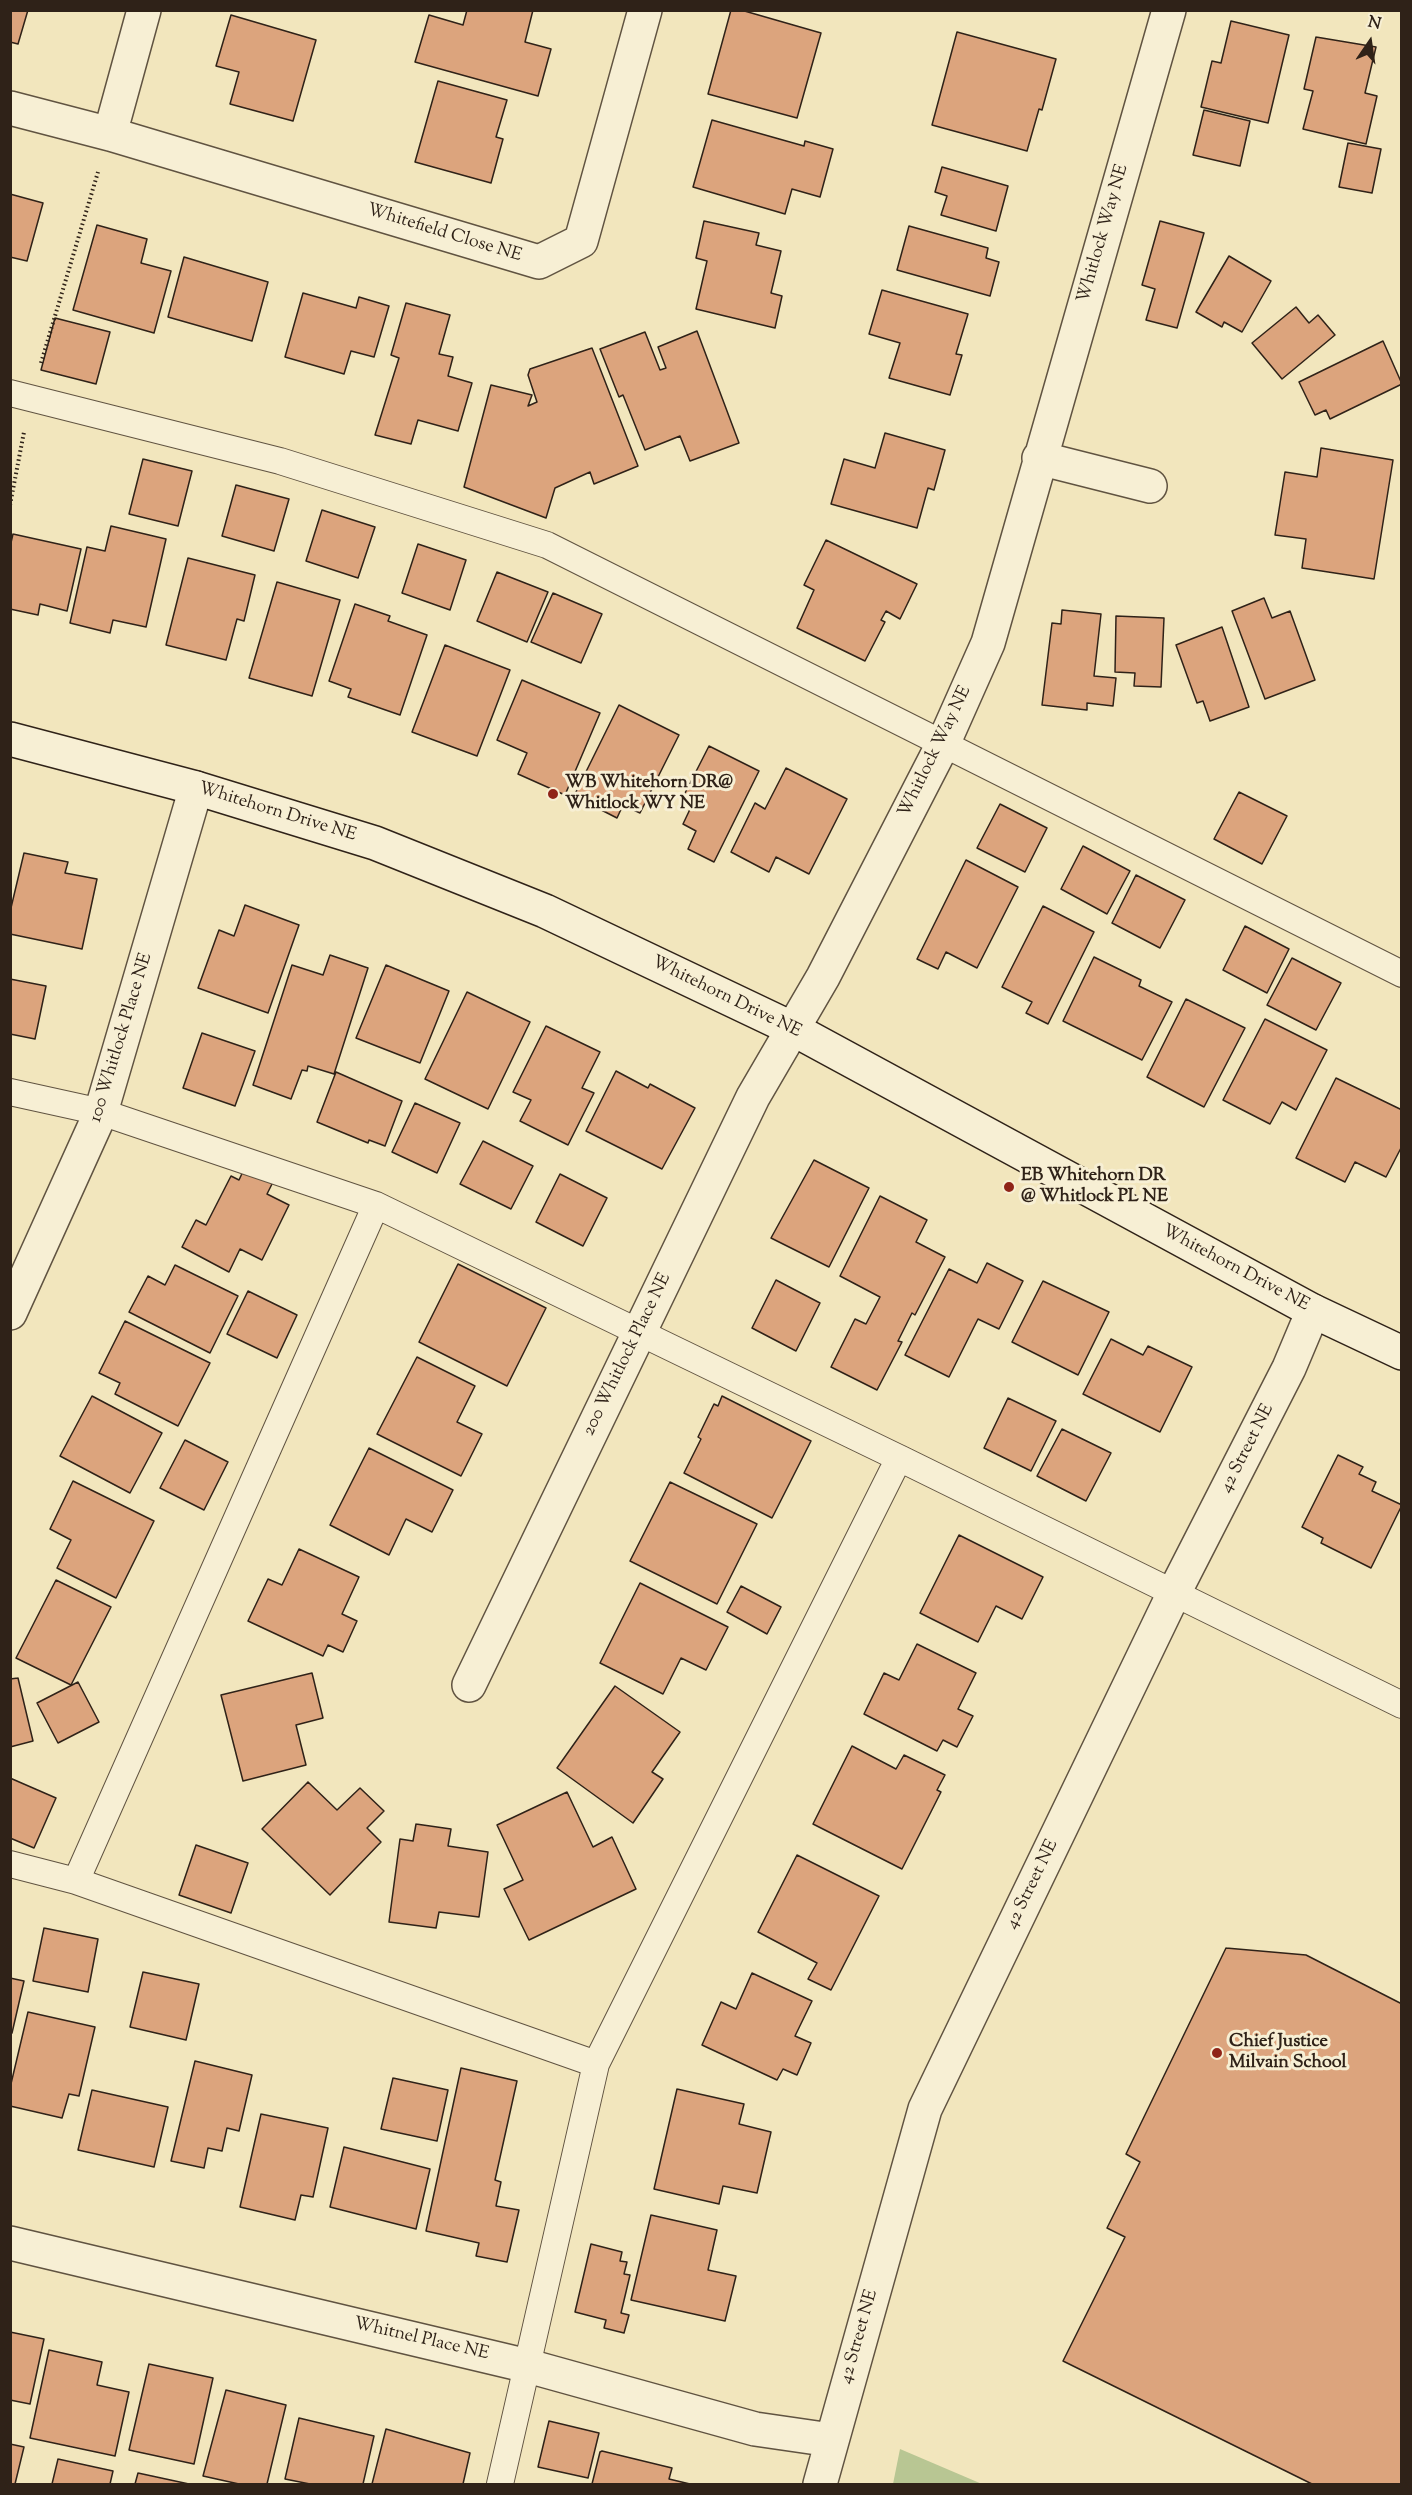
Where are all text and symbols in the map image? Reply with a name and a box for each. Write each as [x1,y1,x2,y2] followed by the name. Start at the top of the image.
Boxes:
[1365,11,1383,37] text: N
[1340,12,1400,72] north arrow
[1074,162,1134,306] street label: Whitlock Way NE
[364,200,524,268] street label: Whitefield Close NE
[895,683,977,821] street label: Whitlock Way NE
[565,773,733,816] place label: WB Whitehorn DR@ Whitlock WY NE
[195,779,359,847] street label: Whitehorn Drive NE
[546,787,560,801] marker: WB Whitehorn DR@ Whitlock WY NE
[86,951,158,1125] street label: 100 Whitlock Place NE
[648,952,804,1044] street label: Whitehorn Drive NE
[1021,1166,1168,1208] place label: EB Whitehorn DR @ Whitlock PL NE
[1002,1180,1016,1194] marker: EB Whitehorn DR @ Whitlock PL NE
[1158,1221,1312,1317] street label: Whitehorn Drive NE
[579,1270,677,1440] street label: 200 Whitlock Place NE
[1216,1401,1280,1497] street label: 42 Street NE
[1002,1837,1064,1933] street label: 42 Street NE
[1229,2032,1347,2074] place label: Chief Justice Milvain School
[1210,2046,1224,2060] marker: Chief Justice Milvain School
[836,2287,884,2387] street label: 42 Street NE
[351,2314,491,2366] street label: Whitnel Place NE

